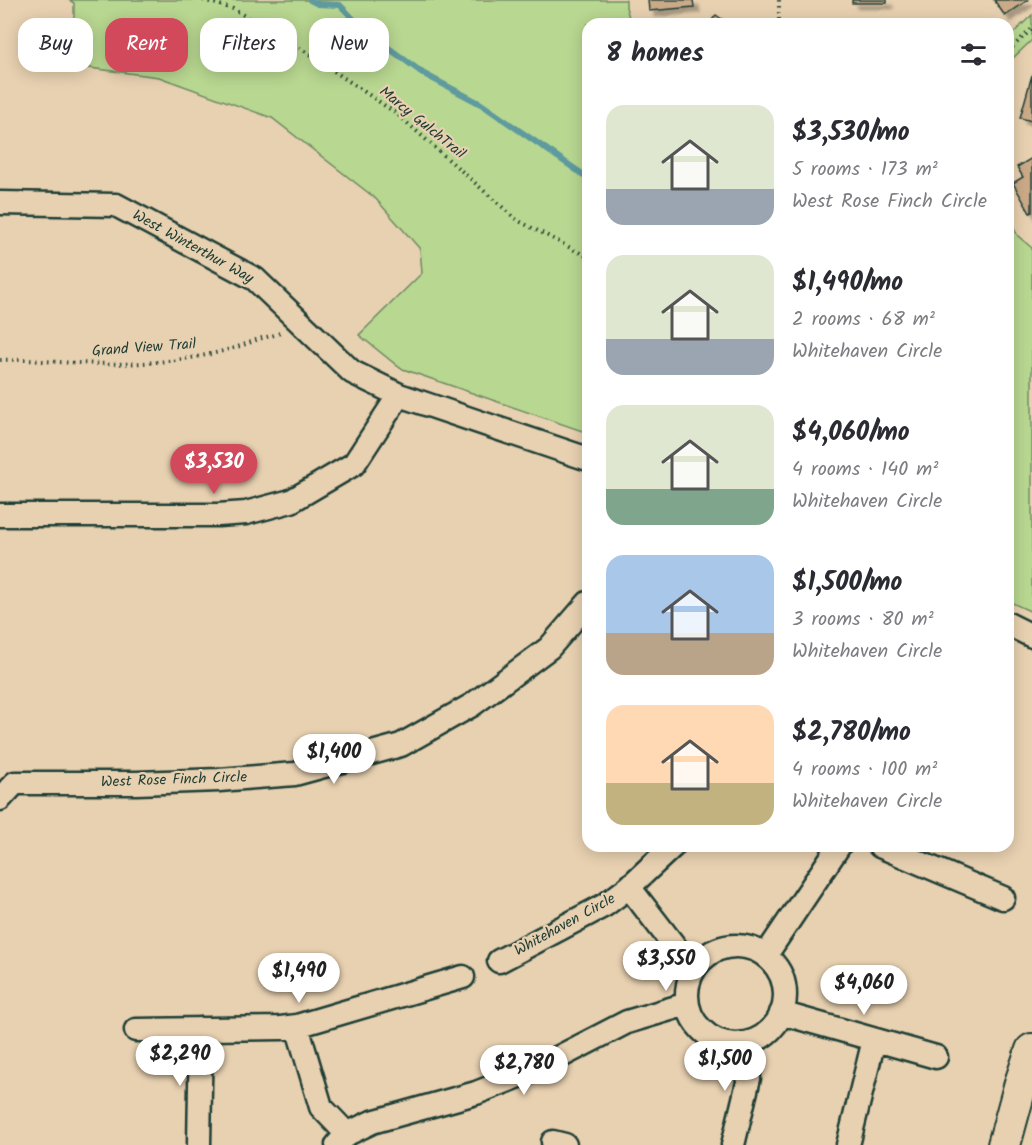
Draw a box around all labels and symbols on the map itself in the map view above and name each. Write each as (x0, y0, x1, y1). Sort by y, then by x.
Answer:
street label: Marcy GulchTrail (373, 80, 471, 166)
street label: West Winterthur Way (128, 204, 259, 291)
street label: Grand View Trail (91, 332, 197, 364)
pin: $3,530 (165, 444, 263, 495)
pin: $1,400 (285, 734, 383, 785)
street label: West Rose Finch Circle (101, 765, 248, 795)
street label: Whitehaven Circle (510, 887, 620, 963)
pin: $3,550 (617, 941, 715, 992)
pin: $1,490 (250, 953, 348, 1004)
pin: $4,060 (815, 965, 913, 1016)
pin: $2,290 (131, 1036, 229, 1087)
pin: $1,500 (676, 1041, 774, 1092)
pin: $2,780 (475, 1045, 573, 1096)

